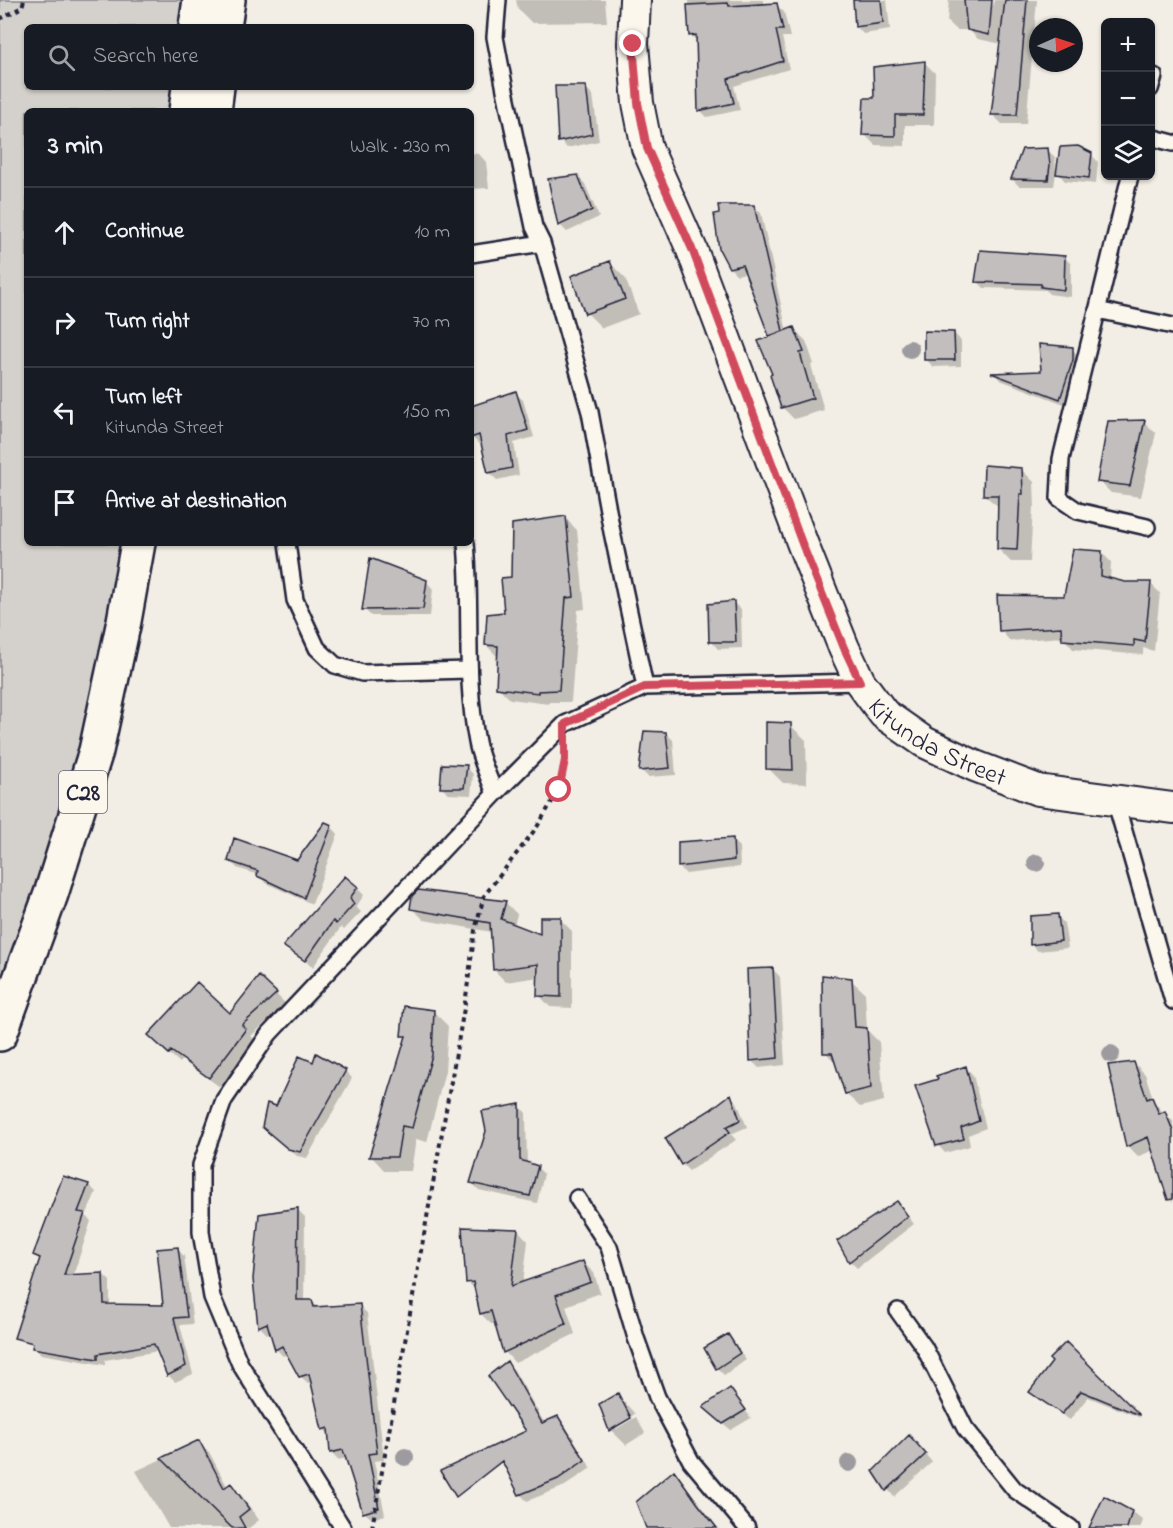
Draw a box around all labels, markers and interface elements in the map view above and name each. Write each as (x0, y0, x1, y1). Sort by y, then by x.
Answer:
north arrow (1029, 18, 1083, 72)
map controls (1101, 18, 1155, 180)
button: + (1101, 18, 1155, 72)
search box (24, 24, 474, 90)
route end (619, 30, 645, 56)
icon: search (45, 41, 78, 74)
text: Search here (93, 41, 198, 73)
button: − (1101, 72, 1155, 126)
button: layers (1101, 126, 1155, 180)
text: 3 min (48, 128, 103, 166)
text: Walk · 230 m (350, 133, 450, 162)
icon: ahead (48, 216, 81, 249)
text: Continue (105, 216, 184, 248)
text: 10 m (414, 218, 450, 247)
icon: right (48, 306, 81, 339)
text: Turn right (105, 306, 190, 338)
text: 70 m (413, 308, 450, 337)
text: Turn left (105, 382, 182, 414)
icon: left (48, 396, 81, 429)
text: 150 m (403, 398, 450, 427)
text: Kitunda Street (105, 414, 224, 443)
icon: arrive (48, 486, 81, 519)
text: Arrive at destination (105, 486, 287, 518)
street label: Kitunda Street (857, 691, 1012, 798)
road number: C28 (59, 771, 107, 813)
route start (545, 776, 571, 802)

